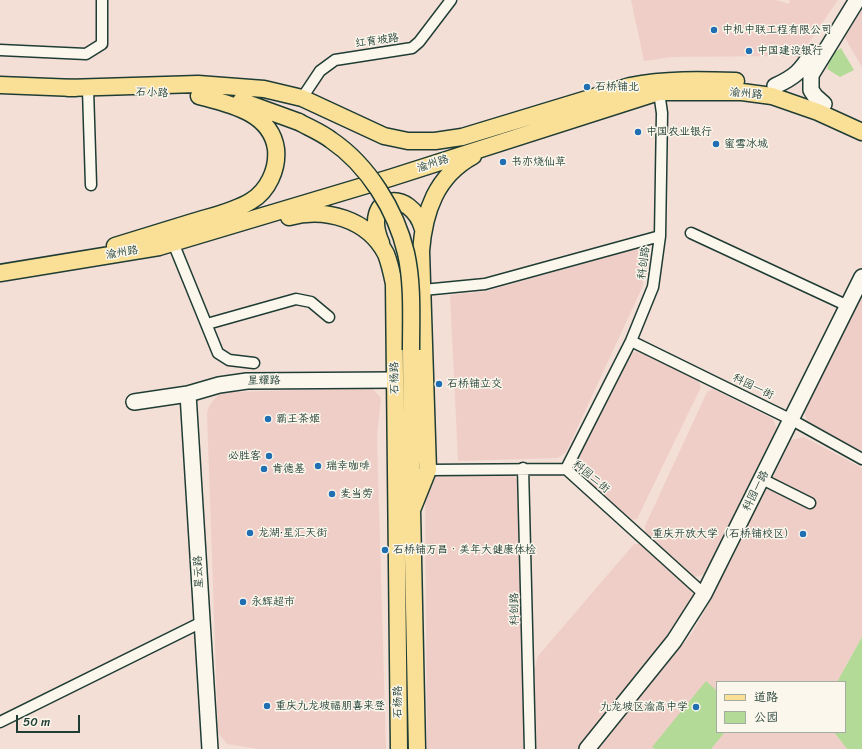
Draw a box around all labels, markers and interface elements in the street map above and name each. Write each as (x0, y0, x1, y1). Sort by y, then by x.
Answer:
place label: 中机中联工程有限公司 (722, 23, 832, 37)
marker: 中机中联工程有限公司 (709, 25, 719, 35)
street label: 红育坡路 (354, 31, 400, 51)
place label: 中国建设银行 (757, 44, 823, 58)
marker: 中国建设银行 (744, 46, 754, 56)
place label: 石桥铺北 (595, 80, 639, 94)
marker: 石桥铺北 (582, 82, 592, 92)
street label: 石小路 (135, 86, 169, 100)
street label: 渝州路 (729, 86, 763, 102)
place label: 中国农业银行 (646, 125, 712, 139)
marker: 中国农业银行 (633, 127, 643, 137)
place label: 蜜雪冰城 (724, 137, 768, 151)
marker: 蜜雪冰城 (711, 139, 721, 149)
street label: 渝州路 (415, 153, 451, 175)
place label: 书亦烧仙草 (511, 155, 566, 169)
marker: 书亦烧仙草 (498, 157, 508, 167)
street label: 渝州路 (105, 244, 139, 262)
street label: 科创路 (635, 246, 653, 280)
street label: 石杨路 (388, 361, 402, 395)
street label: 科园一街 (730, 371, 776, 403)
street label: 星耀路 (247, 374, 281, 388)
place label: 石桥铺立交 (447, 377, 502, 391)
marker: 石桥铺立交 (434, 379, 444, 389)
place label: 霸王茶姬 (276, 412, 320, 426)
marker: 霸王茶姬 (263, 414, 273, 424)
place label: 必胜客 (228, 449, 261, 463)
marker: 必胜客 (264, 451, 274, 461)
street label: 科园二街 (570, 458, 612, 496)
place label: 瑞幸咖啡 (326, 459, 370, 473)
marker: 瑞幸咖啡 (313, 461, 323, 471)
place label: 肯德基 (272, 462, 305, 476)
marker: 肯德基 (259, 464, 269, 474)
street label: 科园一路 (740, 468, 772, 514)
place label: 麦当劳 (340, 487, 373, 501)
marker: 麦当劳 (327, 489, 337, 499)
place label: 龙湖·星汇天街 (258, 526, 327, 540)
place label: 重庆开放大学（石桥铺校区） (652, 527, 795, 541)
marker: 龙湖·星汇天街 (245, 528, 255, 538)
marker: 重庆开放大学（石桥铺校区） (798, 529, 808, 539)
place label: 石桥铺万昌‧美年大健康体检 (393, 543, 536, 557)
marker: 石桥铺万昌‧美年大健康体检 (380, 545, 390, 555)
street label: 星云路 (192, 555, 206, 589)
street label: 科创路 (508, 592, 522, 626)
place label: 永辉超市 (251, 595, 295, 609)
marker: 永辉超市 (238, 597, 248, 607)
legend (716, 681, 846, 733)
street label: 石杨路 (391, 686, 405, 718)
text: 道路 (754, 686, 778, 708)
place label: 重庆九龙坡福朋喜来登 (275, 699, 385, 713)
place label: 九龙坡区渝高中学 (600, 700, 688, 714)
marker: 重庆九龙坡福朋喜来登 (262, 701, 272, 711)
marker: 九龙坡区渝高中学 (691, 702, 701, 712)
text: 公园 (754, 706, 778, 728)
scale bar (18, 707, 82, 733)
text: 50 m (23, 711, 50, 733)

